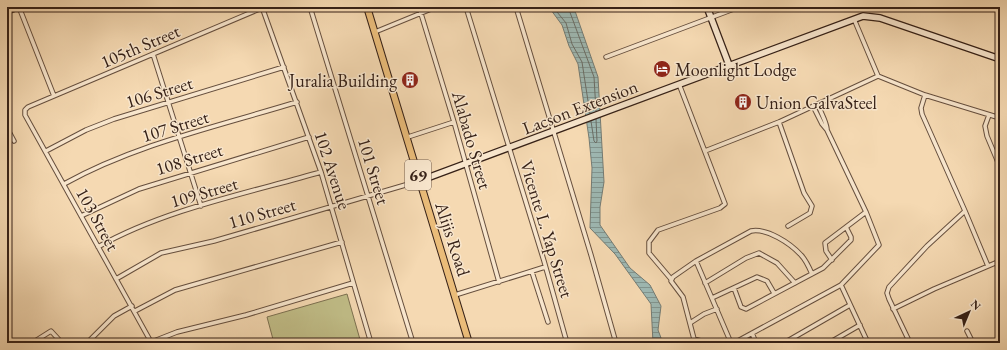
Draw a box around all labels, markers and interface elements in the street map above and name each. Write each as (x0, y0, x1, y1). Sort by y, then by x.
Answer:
street label: 105th Street (97, 19, 183, 73)
place label: Moonlight Lodge (675, 58, 797, 81)
hotel icon: Moonlight Lodge (652, 59, 672, 79)
place label: Juralia Building (287, 69, 397, 92)
building icon: Juralia Building (400, 70, 420, 90)
street label: 106 Street (123, 71, 196, 113)
street label: Lacson Extension (519, 74, 641, 140)
street label: Alabado Street (447, 87, 497, 192)
place label: Union GalvaSteel (756, 91, 877, 114)
building icon: Union GalvaSteel (733, 92, 753, 112)
street label: 107 Street (139, 105, 212, 147)
street label: 102 Avenue (310, 128, 356, 212)
street label: 101 Street (353, 135, 395, 208)
street label: 108 Street (153, 138, 226, 180)
street label: Vicente L. Yap Street (515, 158, 579, 301)
road number: 69 (405, 160, 431, 190)
street label: 109 Street (168, 171, 241, 213)
street label: 103 Street (71, 183, 125, 255)
street label: 110 Street (226, 192, 299, 234)
street label: Alijis Road (430, 198, 476, 280)
north arrow (949, 292, 989, 332)
text: N (968, 297, 984, 313)

